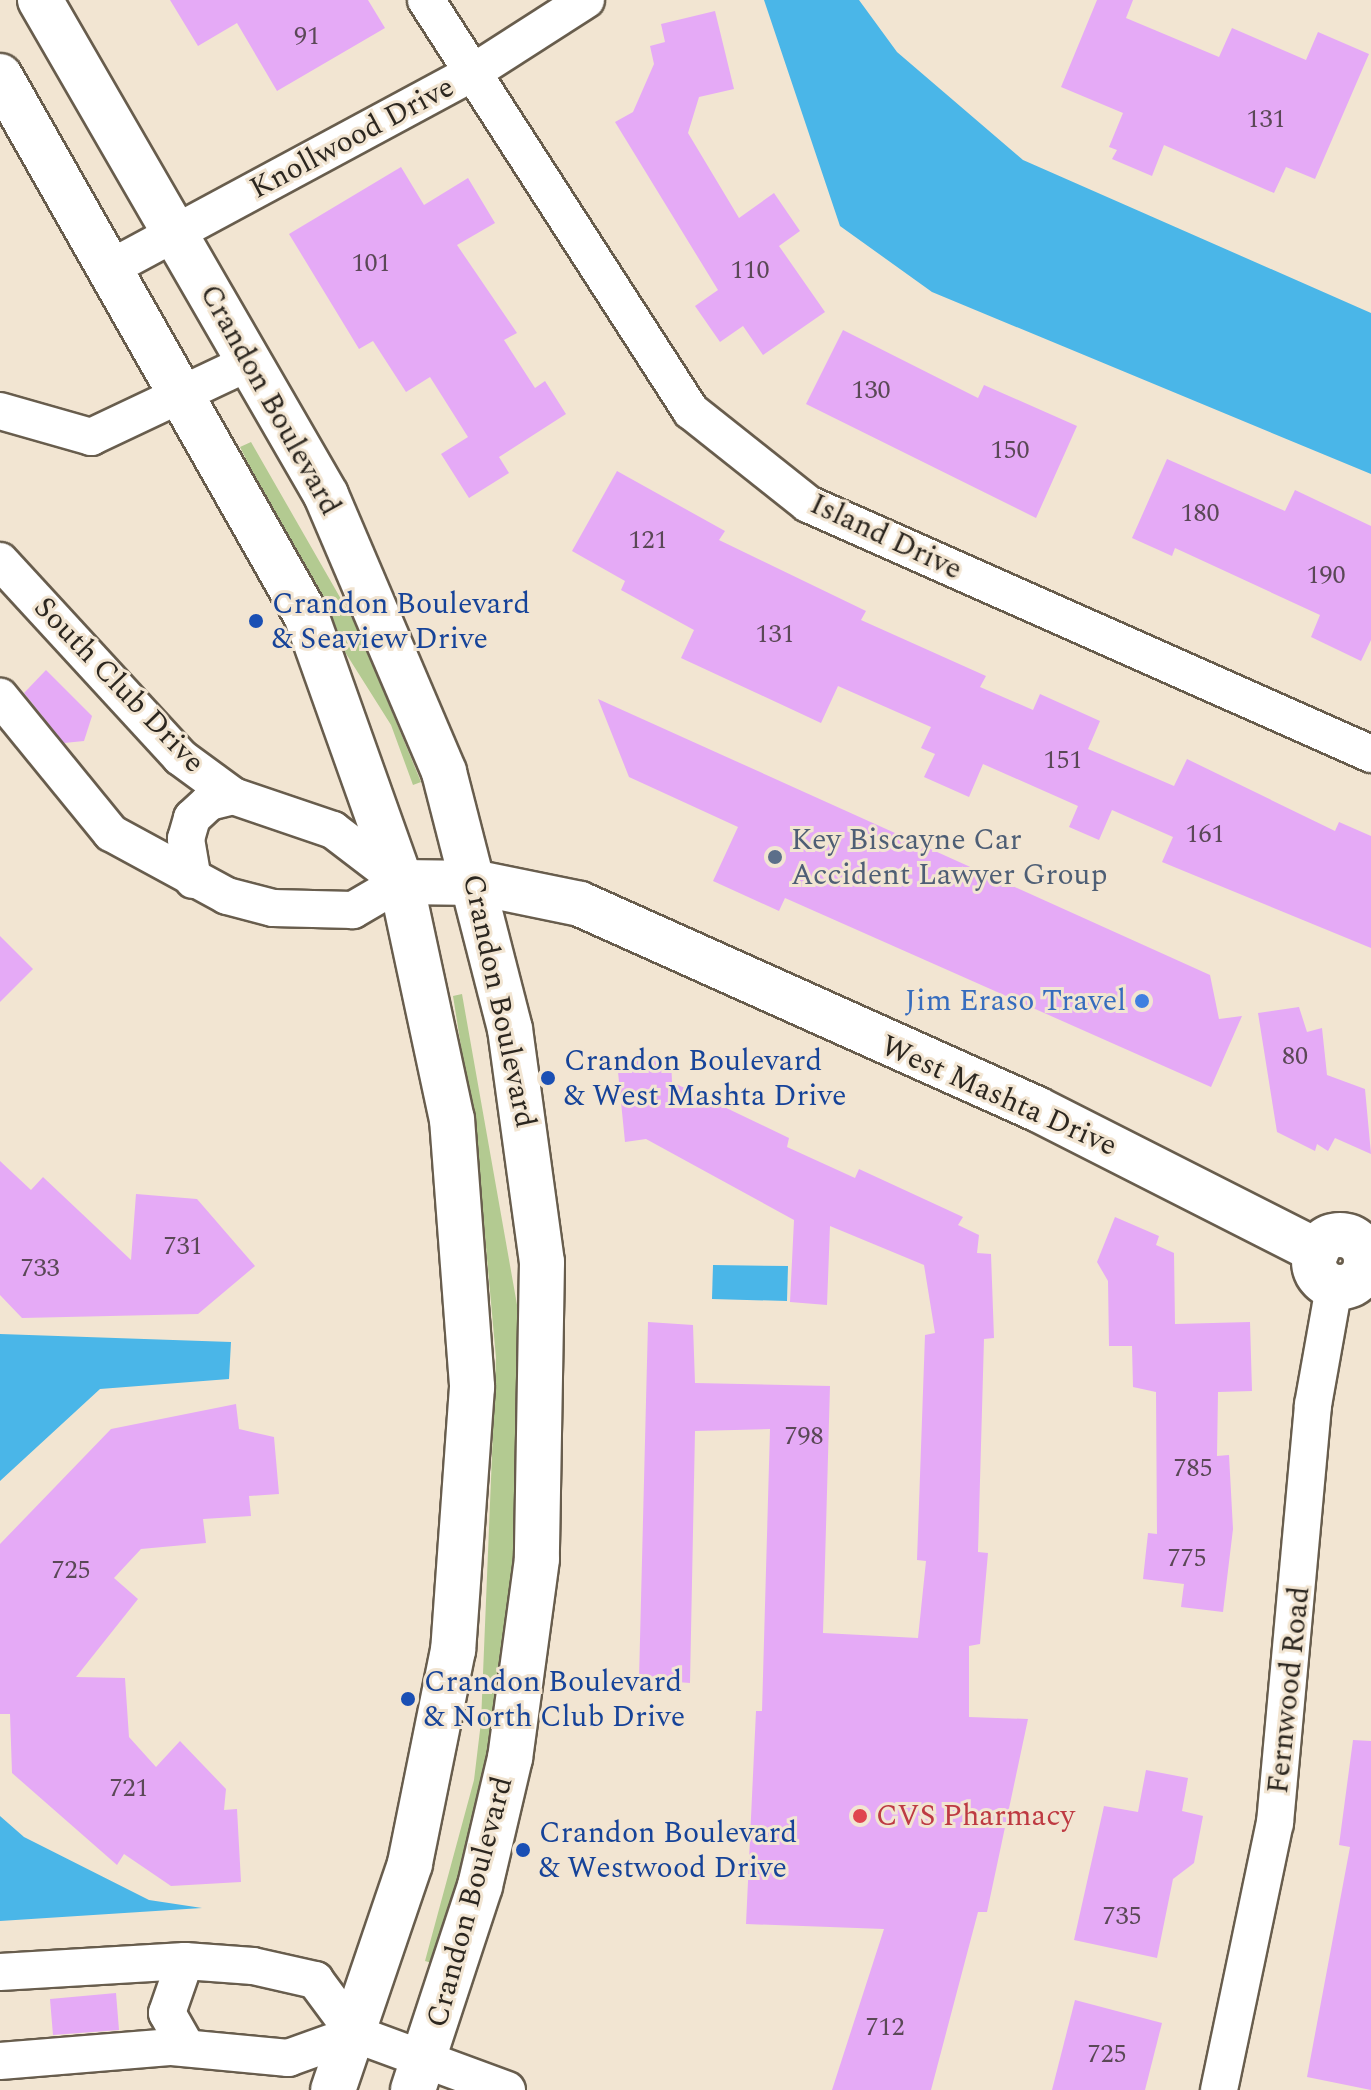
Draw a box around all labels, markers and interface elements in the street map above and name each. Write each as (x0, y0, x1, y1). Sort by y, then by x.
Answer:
house number: 91 (294, 21, 320, 53)
street label: Knollwood Drive (244, 69, 460, 207)
house number: 131 (1247, 104, 1285, 136)
house number: 101 (352, 248, 390, 280)
house number: 110 (731, 255, 769, 287)
street label: Crandon Boulevard (192, 278, 348, 522)
house number: 130 (852, 375, 890, 407)
house number: 150 (991, 435, 1029, 467)
street label: Island Drive (804, 486, 968, 588)
house number: 180 (1181, 498, 1219, 530)
house number: 121 (629, 525, 667, 557)
house number: 190 (1307, 560, 1345, 592)
place label: Crandon Boulevard & Seaview Drive (272, 586, 530, 656)
street label: South Club Drive (26, 590, 212, 780)
marker: Crandon Boulevard & Seaview Drive (247, 612, 265, 630)
house number: 131 (756, 619, 794, 651)
house number: 151 (1044, 745, 1082, 777)
house number: 161 (1186, 819, 1224, 851)
place label: Key Biscayne Car Accident Lawyer Group (791, 822, 1107, 892)
marker: Key Biscayne Car Accident Lawyer Group (766, 848, 784, 866)
street label: Crandon Boulevard (455, 871, 543, 1131)
place label: Jim Eraso Travel (905, 983, 1126, 1019)
marker: Jim Eraso Travel (1133, 992, 1151, 1010)
street label: West Mashta Drive (876, 1028, 1122, 1164)
house number: 80 (1282, 1041, 1308, 1073)
place label: Crandon Boulevard & West Mashta Drive (564, 1043, 847, 1114)
marker: Crandon Boulevard & West Mashta Drive (539, 1069, 557, 1087)
house number: 731 (164, 1231, 202, 1263)
house number: 733 (21, 1253, 59, 1285)
house number: 798 (785, 1421, 823, 1453)
house number: 785 (1174, 1453, 1212, 1485)
house number: 775 (1168, 1543, 1206, 1575)
house number: 725 (52, 1555, 90, 1587)
street label: Fernwood Road (1260, 1585, 1318, 1795)
place label: Crandon Boulevard & North Club Drive (424, 1664, 685, 1734)
marker: Crandon Boulevard & North Club Drive (399, 1690, 417, 1708)
house number: 721 (110, 1773, 148, 1805)
street label: Crandon Boulevard (419, 1773, 521, 2031)
place label: CVS Pharmacy (876, 1798, 1075, 1834)
marker: CVS Pharmacy (851, 1807, 869, 1825)
place label: Crandon Boulevard & Westwood Drive (539, 1815, 797, 1886)
marker: Crandon Boulevard & Westwood Drive (514, 1841, 532, 1859)
house number: 735 (1103, 1901, 1141, 1933)
house number: 712 (866, 2012, 904, 2044)
house number: 725 (1088, 2039, 1126, 2071)

